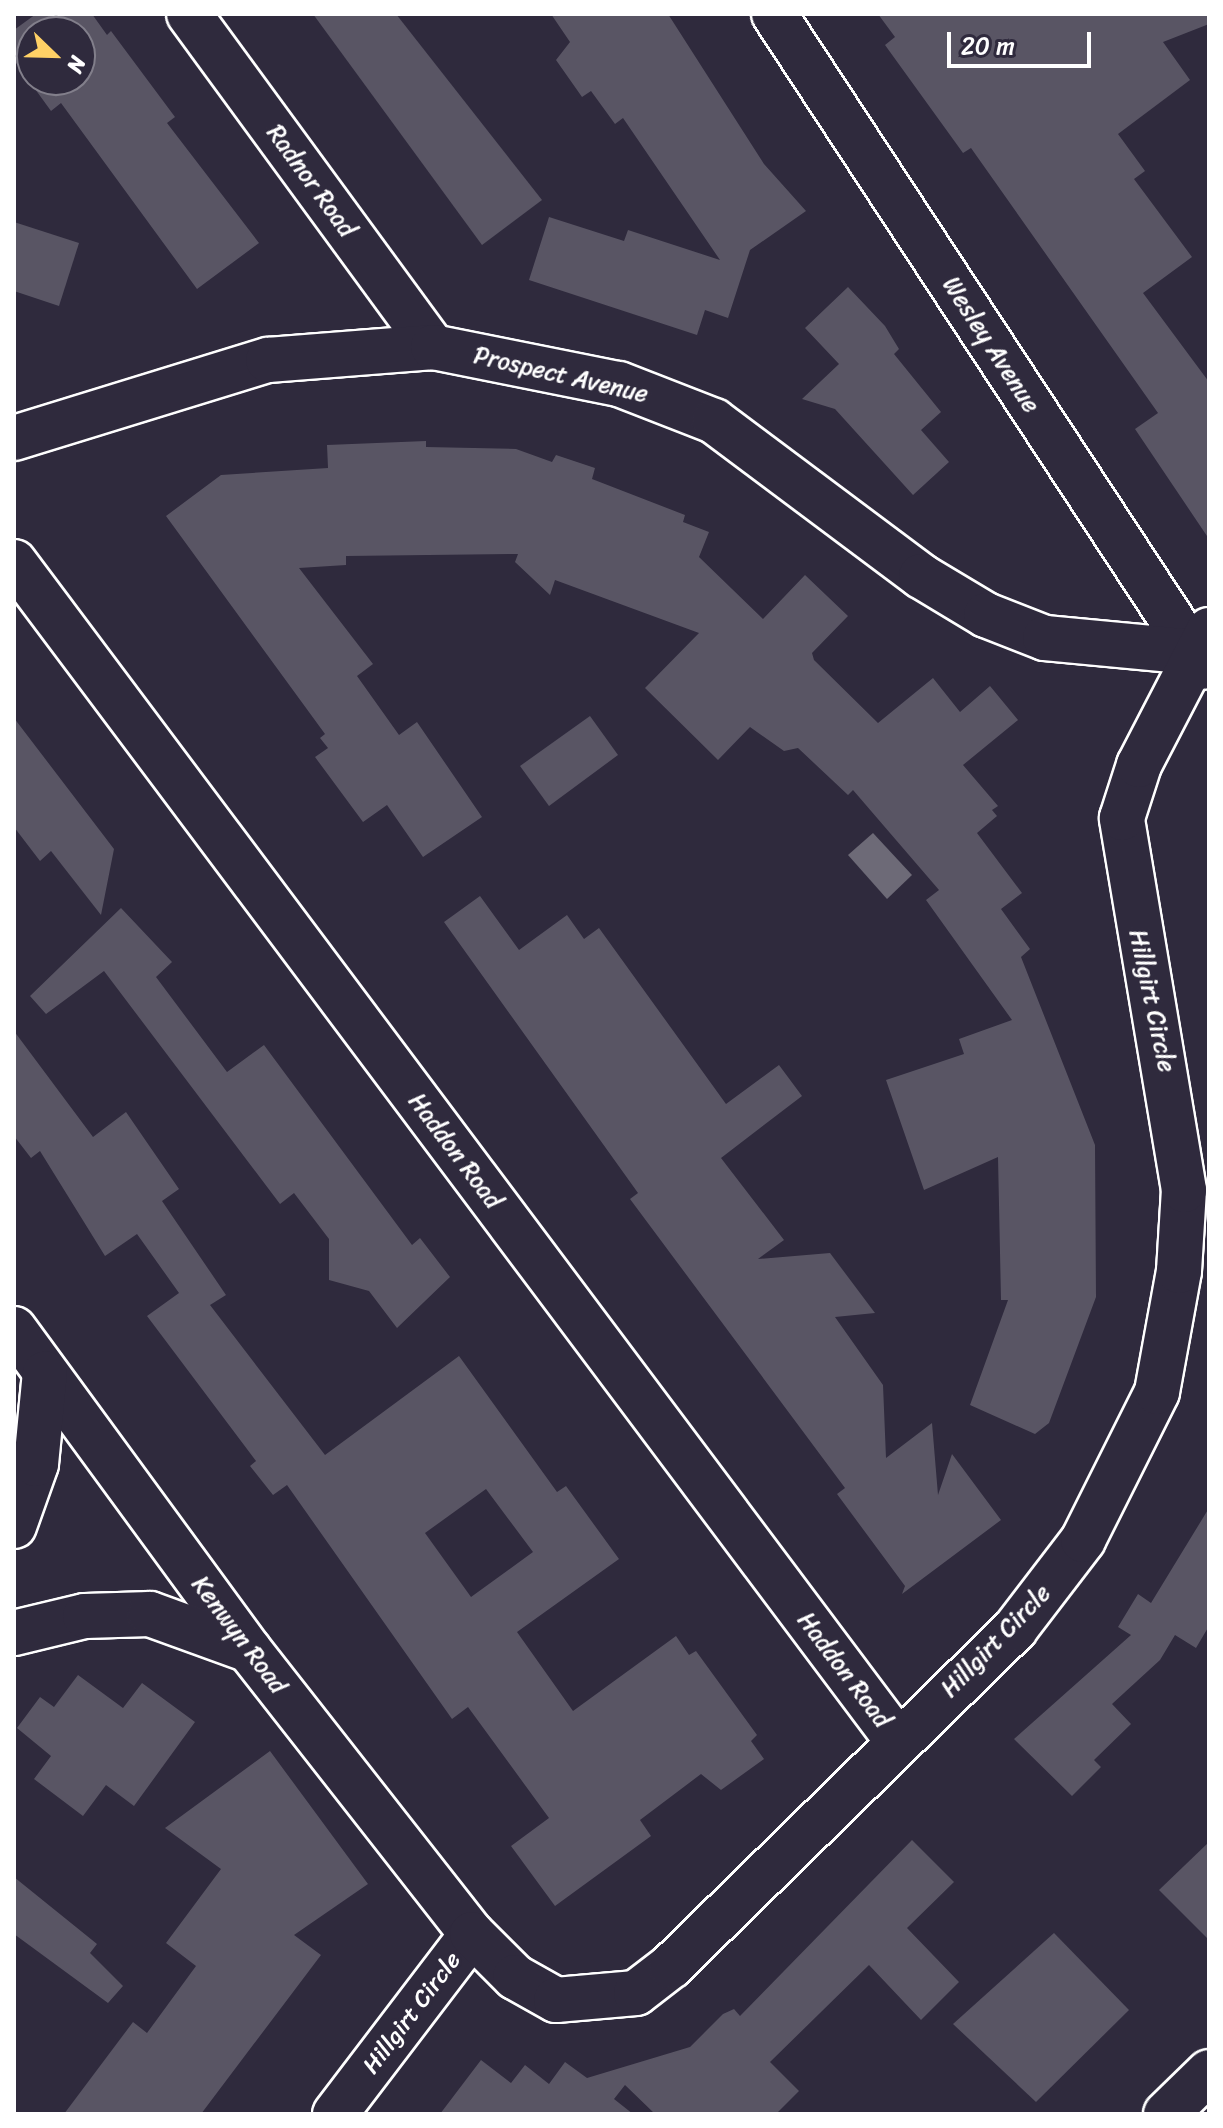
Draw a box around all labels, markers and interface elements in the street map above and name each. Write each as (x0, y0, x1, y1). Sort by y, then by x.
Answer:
north arrow (16, 16, 96, 96)
scale bar (951, 16, 1095, 66)
text: 20 m (961, 25, 1015, 67)
text: N (56, 50, 98, 79)
street label: Radnor Road (261, 119, 361, 243)
street label: Wesley Avenue (936, 272, 1046, 418)
street label: Prospect Avenue (471, 341, 651, 409)
street label: Hillgirt Circle (1123, 927, 1181, 1075)
street label: Haddon Road (402, 1088, 508, 1214)
street label: Kenwyn Road (186, 1571, 292, 1699)
street label: Hillgirt Circle (935, 1579, 1057, 1703)
street label: Haddon Road (791, 1607, 897, 1733)
street label: Hillgirt Circle (357, 1946, 467, 2080)

